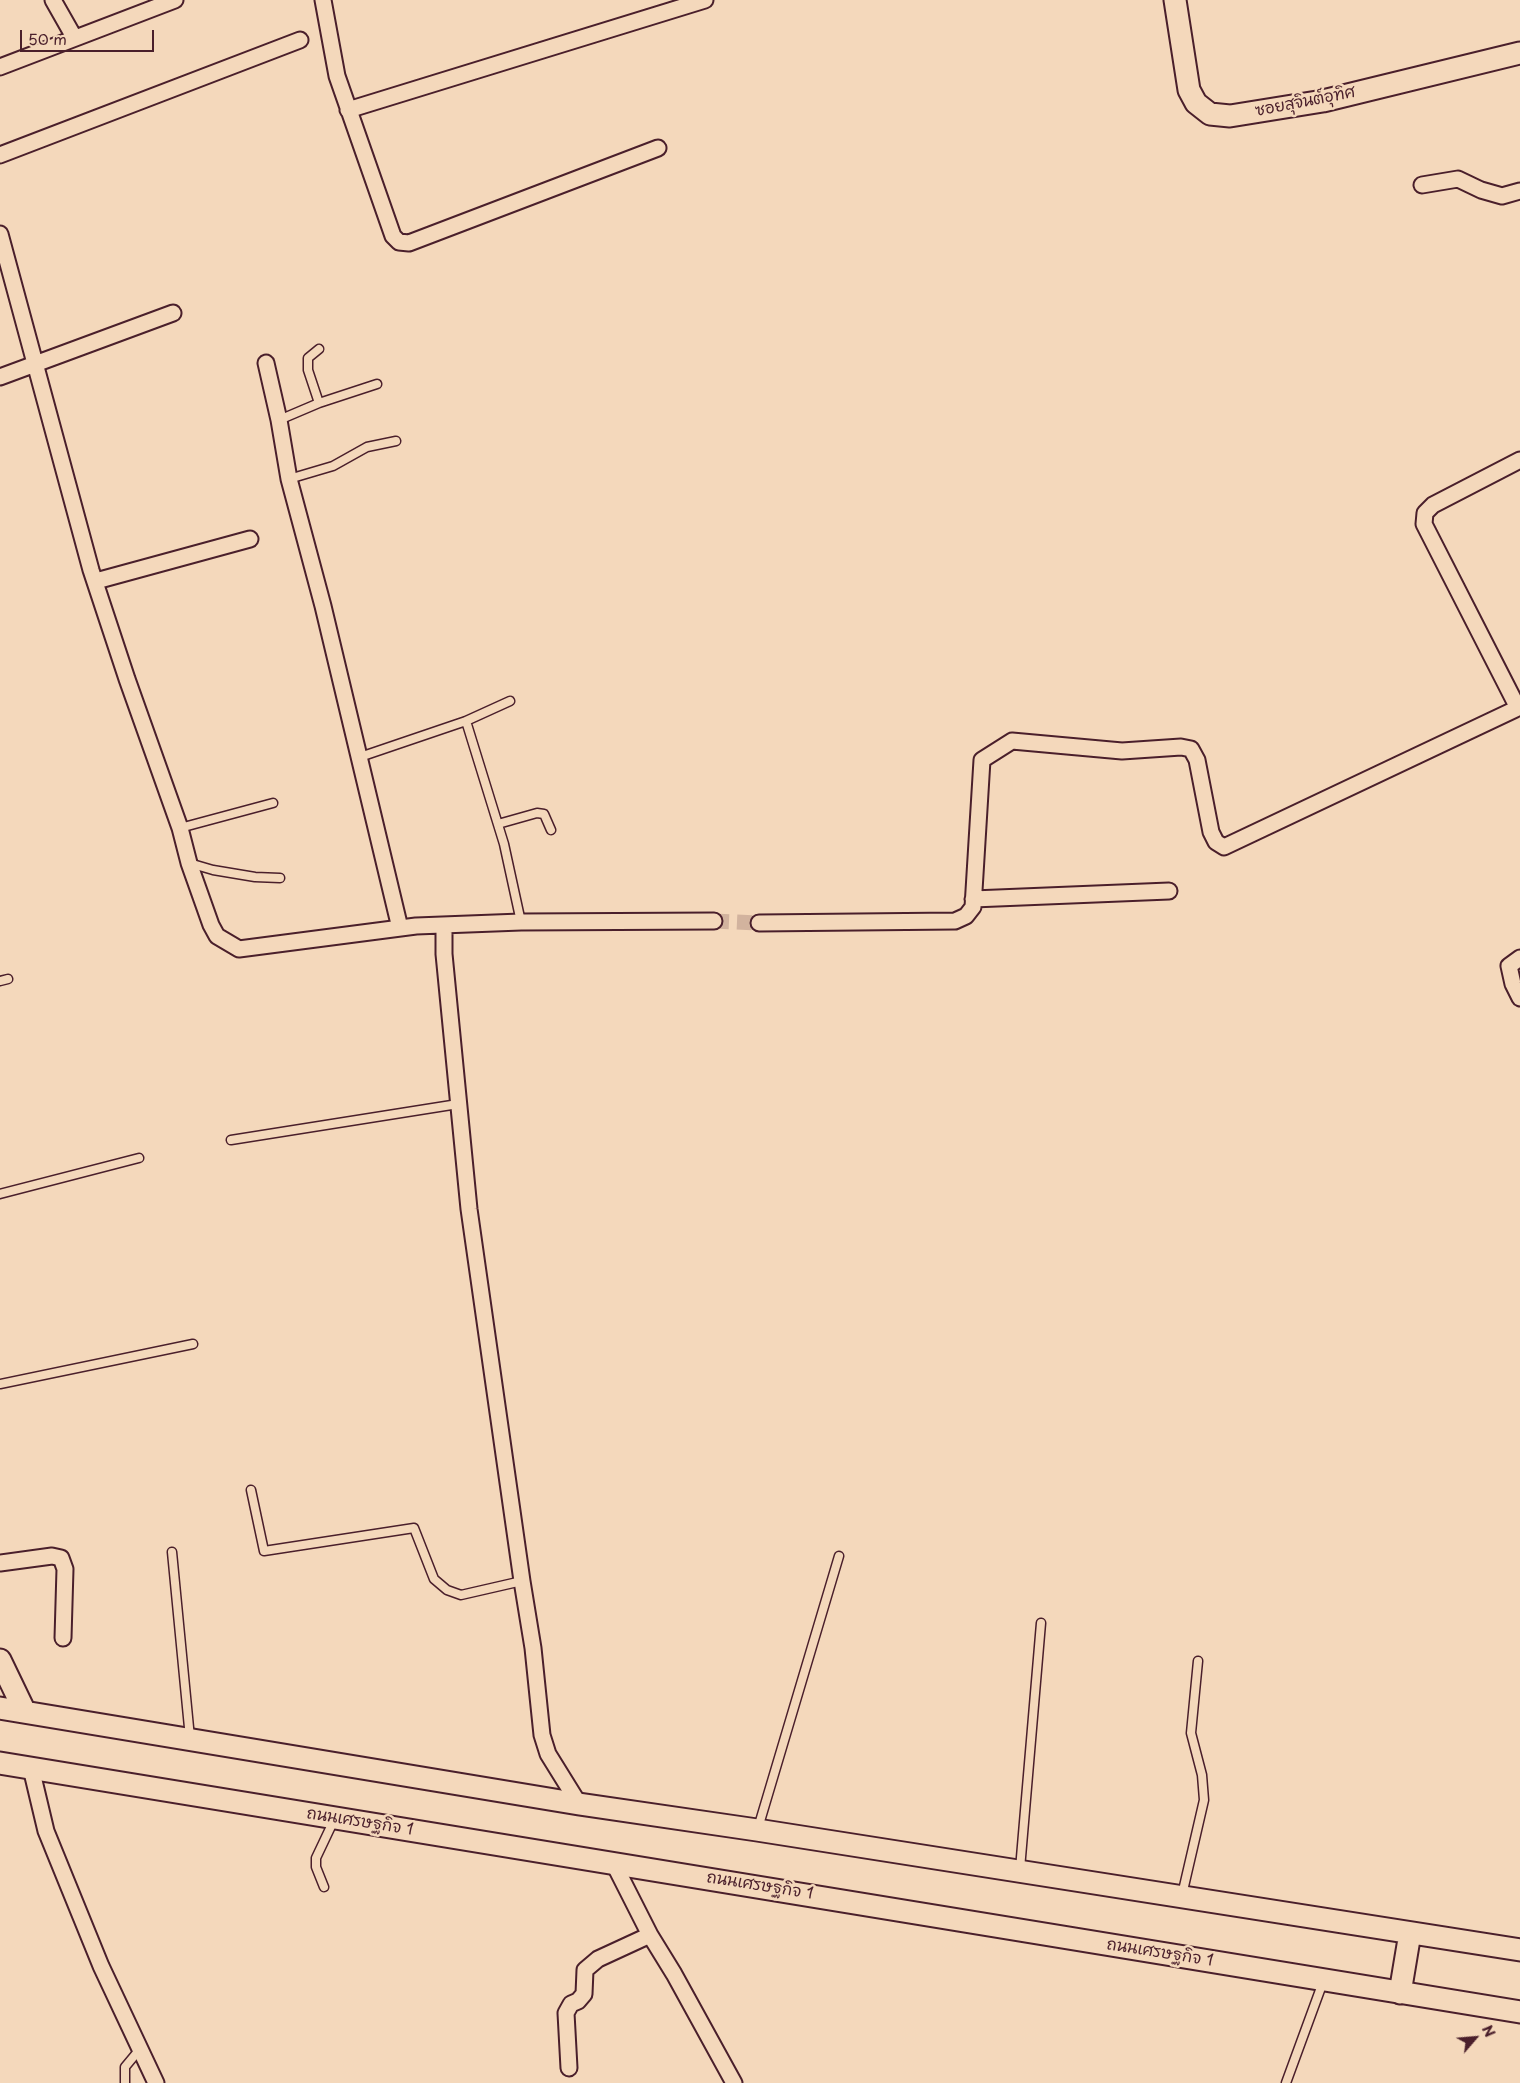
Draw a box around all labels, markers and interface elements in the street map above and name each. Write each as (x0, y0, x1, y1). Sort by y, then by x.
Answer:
scale bar (22, 20, 156, 52)
text: 50 m (28, 27, 67, 50)
street label: ซอยสุจินต์อุทิศ (1254, 83, 1356, 121)
street label: ถนนเศรษฐกิจ 1 (305, 1804, 415, 1840)
street label: ถนนเศรษฐกิจ 1 (705, 1868, 815, 1904)
street label: ถนนเศรษฐกิจ 1 (1105, 1935, 1215, 1971)
north arrow (1450, 2013, 1500, 2063)
text: N (1477, 2021, 1501, 2041)

